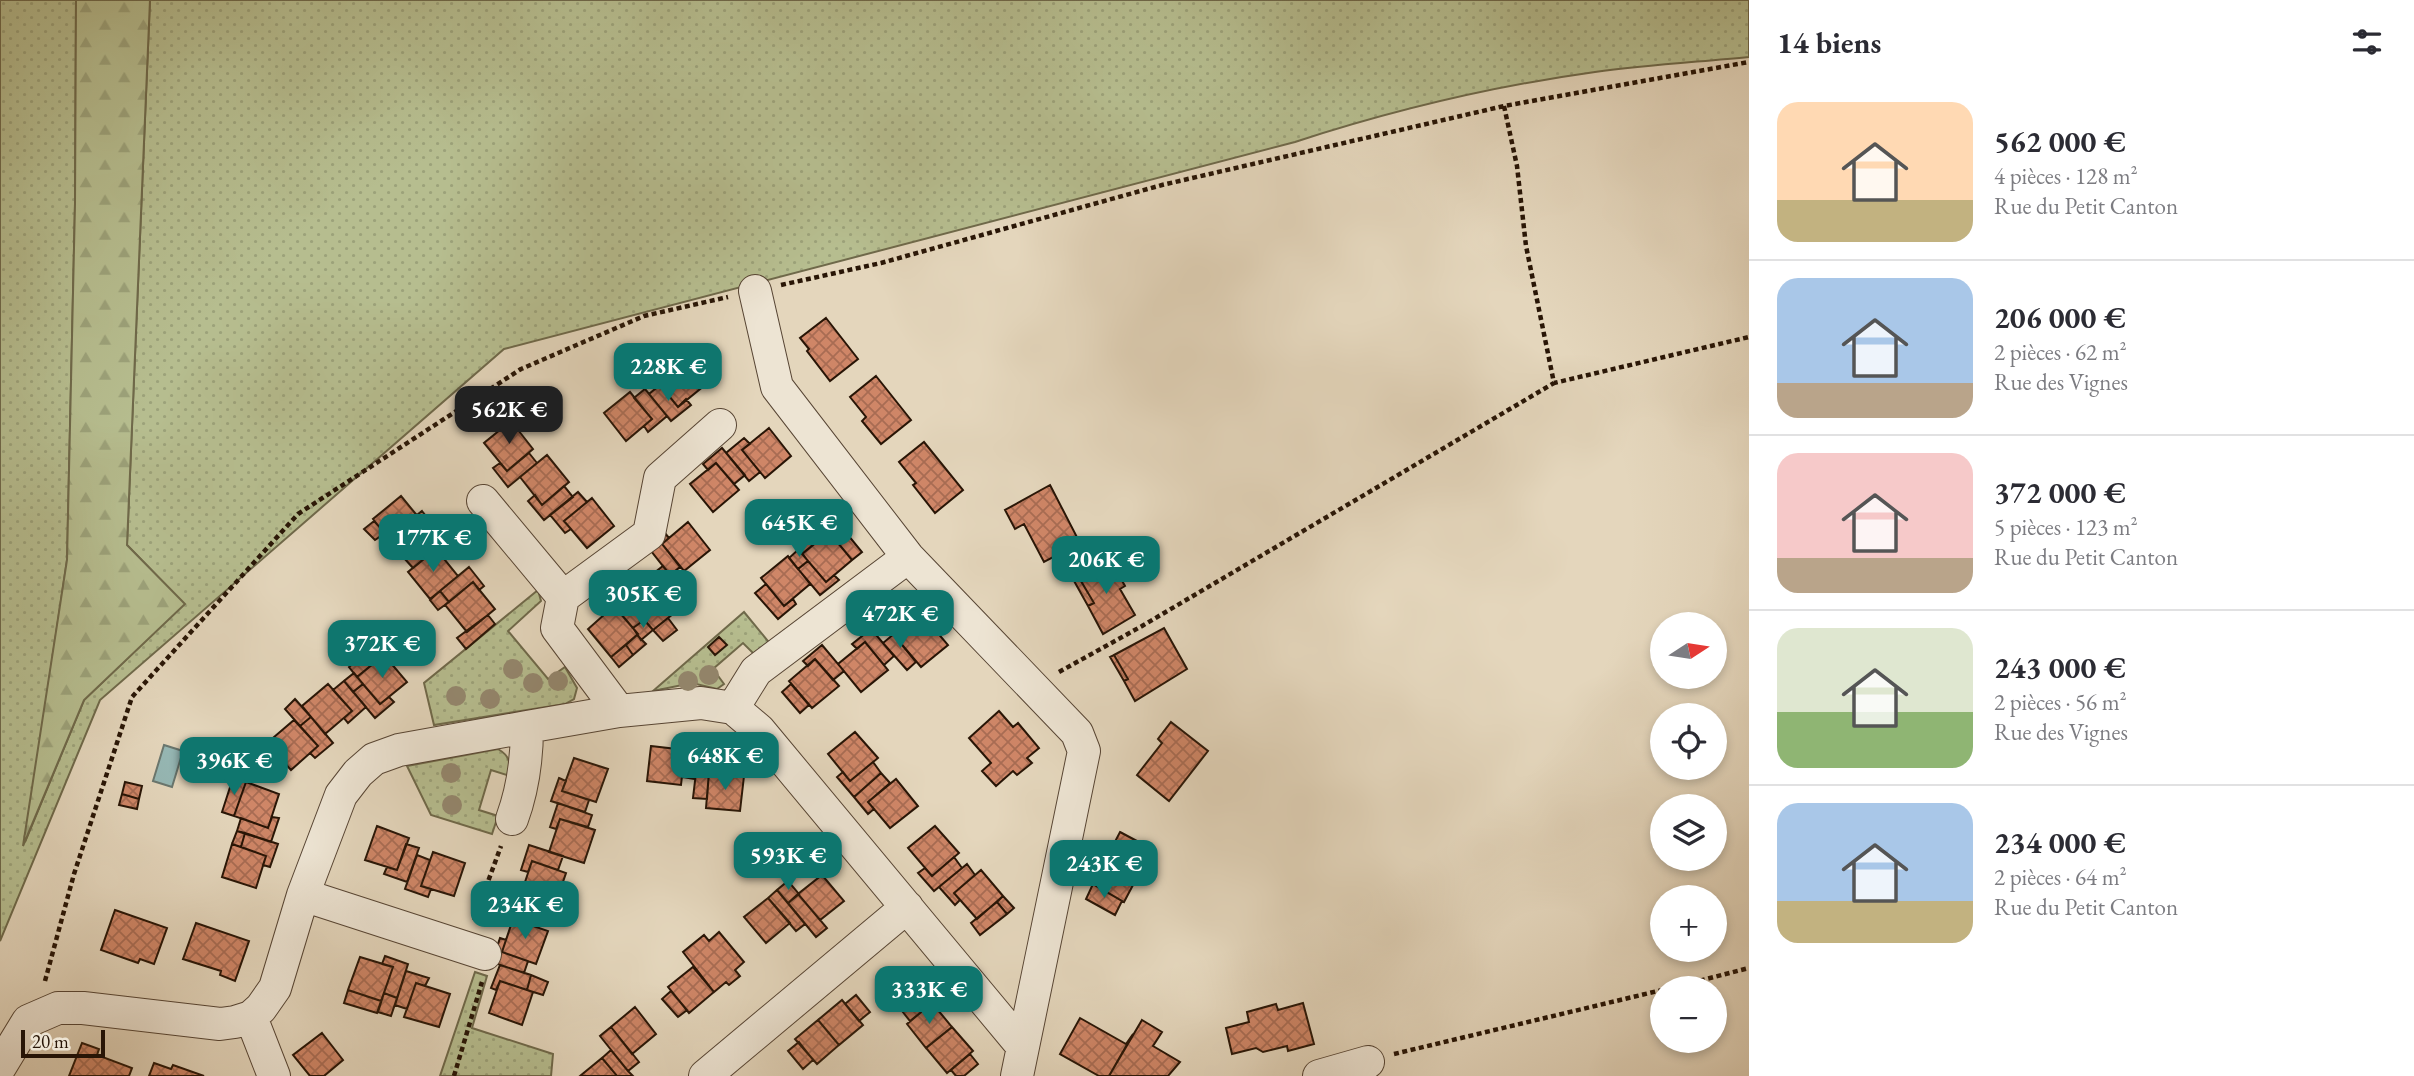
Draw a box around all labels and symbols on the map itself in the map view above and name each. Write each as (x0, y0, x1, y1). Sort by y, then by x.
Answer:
pin: 228K € (611, 344, 725, 403)
pin: 562K € (452, 386, 566, 446)
pin: 645K € (742, 500, 856, 559)
pin: 177K € (376, 514, 490, 574)
pin: 206K € (1049, 536, 1163, 596)
pin: 305K € (586, 570, 700, 630)
pin: 472K € (843, 590, 957, 650)
north arrow (1650, 612, 1727, 690)
pin: 372K € (325, 620, 439, 680)
pin: 648K € (668, 732, 782, 792)
pin: 396K € (177, 738, 291, 797)
pin: 593K € (731, 832, 845, 892)
pin: 243K € (1047, 841, 1161, 900)
pin: 234K € (468, 881, 582, 941)
pin: 333K € (872, 967, 986, 1026)
scale bar (21, 1027, 105, 1059)

